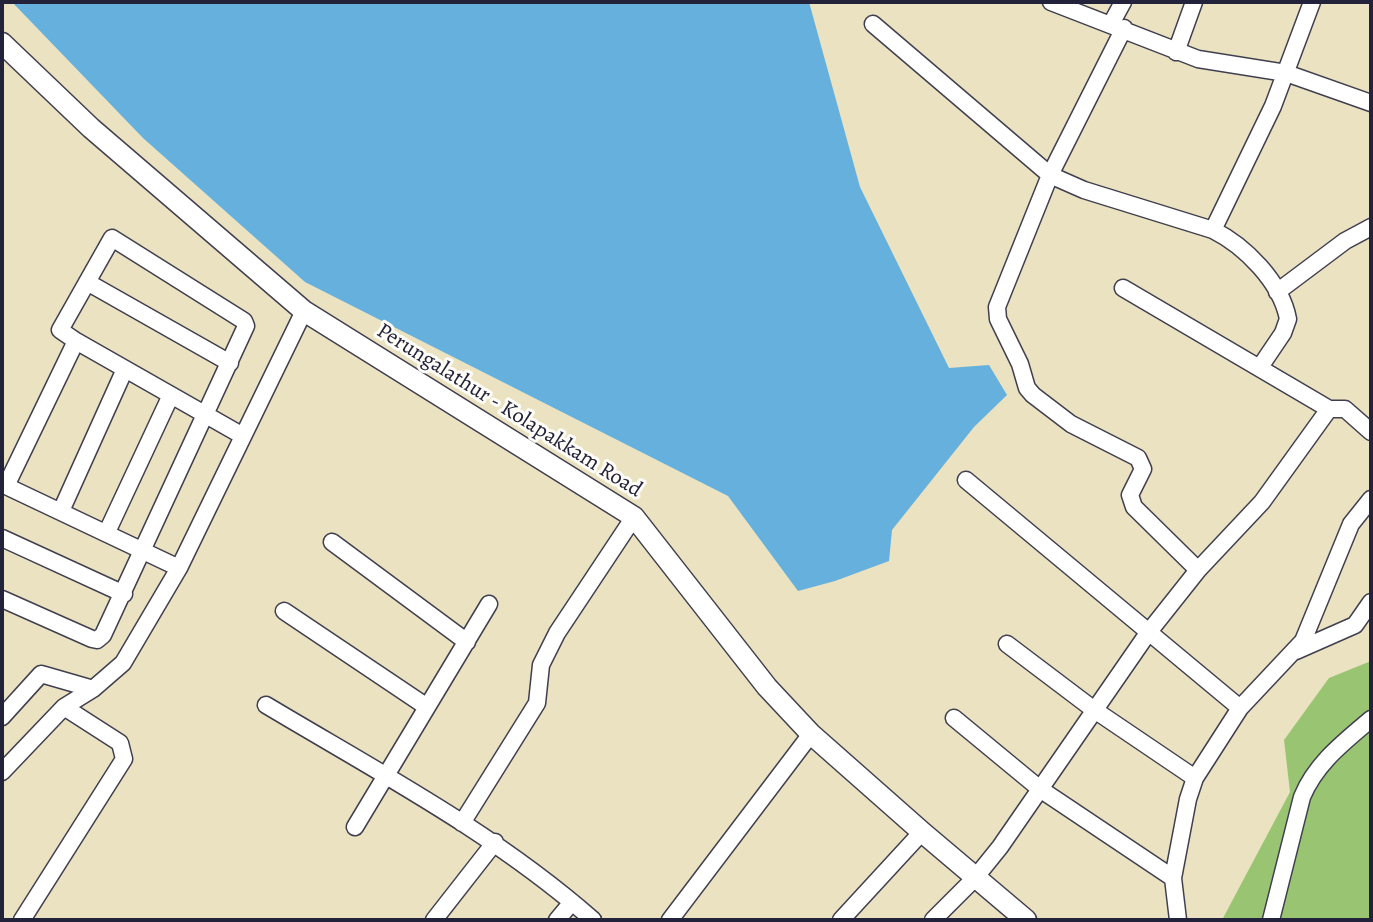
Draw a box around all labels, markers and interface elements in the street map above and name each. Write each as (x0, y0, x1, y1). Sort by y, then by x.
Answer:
street label: Perungalathur - Kolapakkam Road (371, 318, 647, 504)

